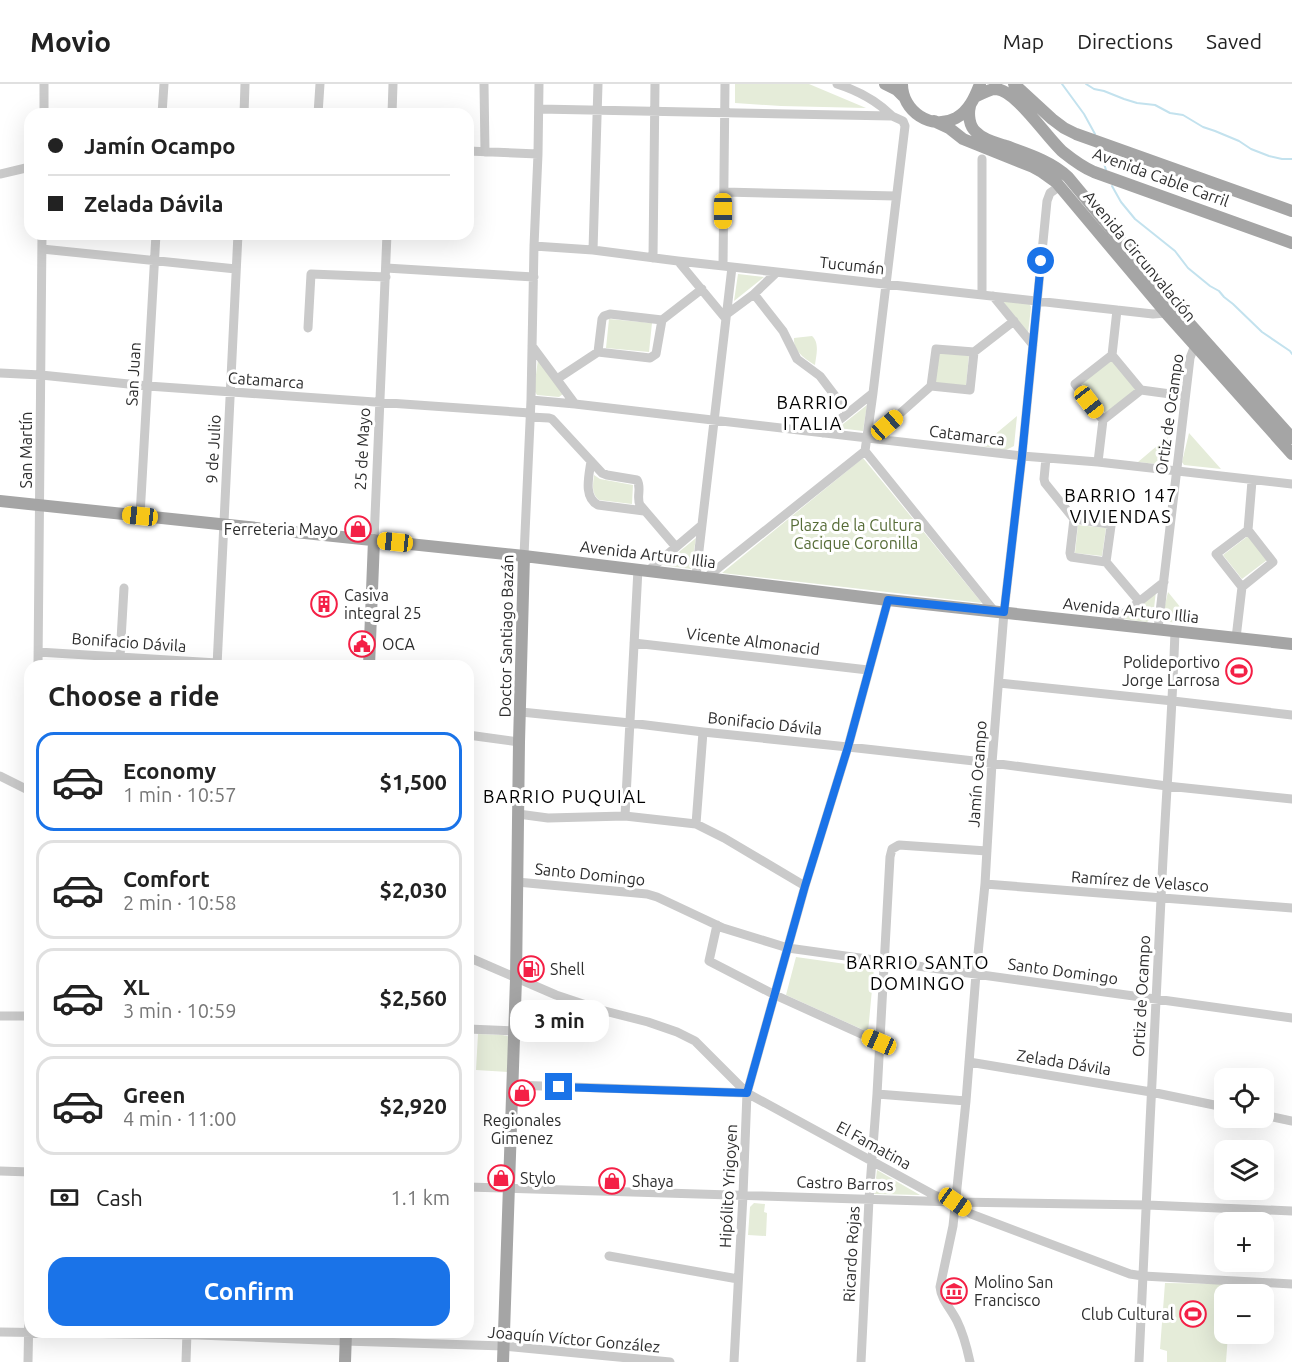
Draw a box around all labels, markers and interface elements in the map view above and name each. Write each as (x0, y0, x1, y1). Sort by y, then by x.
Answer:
text: Movio (30, 26, 111, 57)
text: Map (1003, 29, 1044, 53)
text: Directions (1077, 29, 1173, 53)
text: Saved (1206, 29, 1262, 53)
text: Jamín Ocampo (84, 133, 236, 158)
street label: Avenida Cable Carril (1091, 144, 1231, 210)
street label: Avenida Circunvalación (1080, 187, 1200, 325)
text: Zelada Dávila (84, 191, 223, 216)
car (714, 193, 732, 229)
route start (1027, 247, 1054, 274)
street label: Tucumán (819, 253, 885, 277)
street label: San Juan (122, 342, 144, 406)
street label: Ortiz de Ocampo (1152, 352, 1186, 476)
street label: Catamarca (227, 368, 305, 392)
car (1071, 382, 1107, 422)
district label: BARRIO ITALIA (776, 392, 850, 433)
car (868, 406, 906, 444)
street label: 25 de Mayo (351, 407, 373, 491)
street label: San Martín (17, 412, 35, 488)
street label: 9 de Julio (202, 414, 224, 484)
street label: Catamarca (928, 421, 1006, 449)
district label: BARRIO 147 VIVIENDAS (1064, 485, 1178, 526)
car (121, 505, 159, 527)
shop icon: Ferreteria Mayo (343, 514, 373, 544)
park label: Plaza de la Cultura Cacique Coronilla (790, 516, 922, 552)
place label: Ferreteria Mayo (224, 520, 338, 538)
car (376, 531, 414, 553)
street label: Avenida Arturo Illia (579, 537, 717, 571)
street label: Doctor Santiago Bazán (496, 554, 516, 718)
place label: Casiva integral 25 (344, 586, 422, 622)
building icon: Casiva integral 25 (309, 589, 339, 619)
street label: Avenida Arturo Illia (1062, 594, 1200, 626)
street label: Vicente Almonacid (685, 624, 821, 658)
street label: Bonifacio Dávila (71, 629, 187, 655)
public building icon: OCA (347, 629, 377, 659)
place label: OCA (382, 635, 416, 653)
place label: Polideportivo Jorge Larrosa (1122, 653, 1220, 689)
sports icon: Polideportivo Jorge Larrosa (1224, 656, 1254, 686)
text: Choose a ride (48, 681, 220, 711)
street label: Bonifacio Dávila (707, 708, 823, 738)
street label: Jamín Ocampo (964, 720, 990, 828)
icon: car (51, 755, 105, 809)
text: Economy (123, 758, 216, 783)
text: $1,500 (380, 769, 447, 794)
text: 1 min · 10:57 (123, 783, 237, 806)
district label: BARRIO PUQUIAL (483, 786, 647, 807)
street label: Santo Domingo (534, 859, 646, 889)
icon: car (51, 863, 105, 917)
text: Comfort (123, 866, 210, 891)
street label: Ramírez de Velasco (1070, 867, 1210, 895)
text: $2,030 (380, 877, 447, 902)
text: 2 min · 10:58 (123, 891, 237, 914)
street label: Ortiz de Ocampo (1129, 935, 1153, 1057)
district label: BARRIO SANTO DOMINGO (846, 952, 990, 993)
fuel station icon: Shell (516, 954, 546, 984)
street label: Santo Domingo (1007, 954, 1119, 988)
place label: Shell (550, 960, 585, 978)
icon: car (51, 971, 105, 1025)
text: XL (123, 974, 150, 999)
text: $2,560 (380, 985, 447, 1010)
text: 3 min · 10:59 (123, 999, 237, 1022)
callout: 3 min (510, 1000, 608, 1042)
text: 3 min (534, 1009, 585, 1032)
car (859, 1026, 899, 1058)
street label: Zelada Dávila (1016, 1046, 1112, 1078)
map controls (1214, 1068, 1274, 1344)
button: locate (1214, 1068, 1274, 1128)
route end (545, 1073, 572, 1100)
shop icon: Regionales Gimenez (507, 1078, 537, 1108)
icon: car (51, 1079, 105, 1133)
text: Green (123, 1082, 185, 1107)
text: $2,920 (380, 1093, 447, 1118)
text: 4 min · 11:00 (123, 1107, 237, 1130)
place label: Regionales Gimenez (483, 1111, 561, 1147)
street label: El Famatina (834, 1117, 914, 1173)
street label: Hipólito Yrigoyen (716, 1124, 740, 1248)
button: layers (1214, 1140, 1274, 1200)
shop icon: Stylo (486, 1163, 516, 1193)
shop icon: Shaya (597, 1166, 627, 1196)
place label: Stylo (520, 1169, 556, 1187)
place label: Shaya (632, 1172, 674, 1190)
street label: Castro Barros (796, 1172, 894, 1194)
icon: cash (48, 1181, 81, 1214)
car (935, 1184, 975, 1220)
text: Cash (96, 1185, 143, 1210)
text: 1.1 km (391, 1186, 450, 1209)
street label: Ricardo Rojas (839, 1205, 863, 1303)
button: + (1214, 1212, 1274, 1272)
button: Confirm (48, 1257, 450, 1326)
place label: Molino San Francisco (974, 1273, 1053, 1309)
museum icon: Molino San Francisco (939, 1276, 969, 1306)
button: − (1214, 1284, 1274, 1344)
sports icon: Club Cultural (1178, 1299, 1208, 1329)
place label: Club Cultural (1081, 1305, 1174, 1323)
street label: Joaquín Víctor González (487, 1322, 661, 1356)

